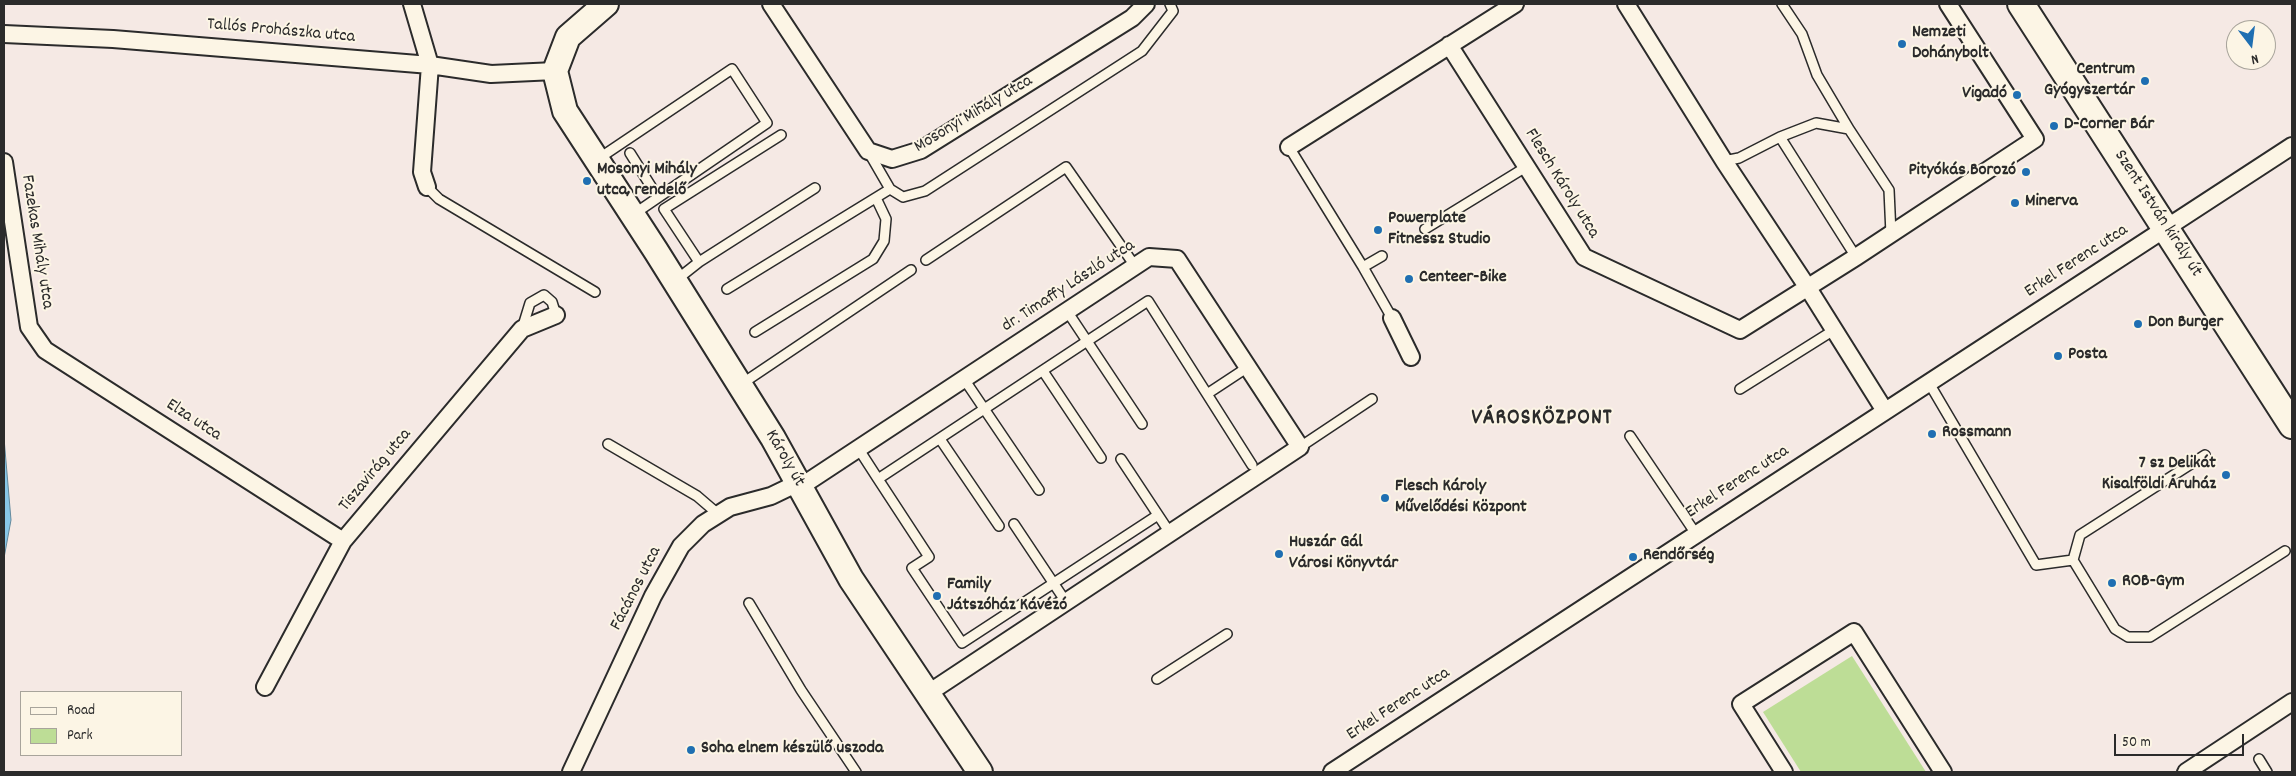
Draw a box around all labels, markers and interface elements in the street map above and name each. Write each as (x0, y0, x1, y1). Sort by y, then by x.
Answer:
street label: Tallós Prohászka utca (206, 15, 356, 49)
north arrow (2226, 20, 2276, 70)
place label: Nemzeti Dohánybolt (1912, 23, 1989, 66)
marker: Nemzeti Dohánybolt (1896, 38, 1908, 50)
text: N (2249, 48, 2261, 69)
place label: Centrum Gyógyszertár (2044, 60, 2135, 102)
street label: Mosonyi Mihály utca (911, 71, 1037, 159)
marker: Centrum Gyógyszertár (2139, 75, 2151, 87)
place label: Vigadó (1962, 84, 2007, 106)
marker: Vigadó (2011, 89, 2023, 101)
place label: D-Corner Bár (2064, 115, 2154, 137)
marker: D-Corner Bár (2048, 120, 2060, 132)
street label: Flesch Károly utca (1519, 125, 1603, 243)
street label: Szent István király út (2108, 147, 2206, 281)
place label: Mosonyi Mihály utca, rendelő (597, 160, 697, 202)
place label: Pityókás Borozó (1908, 161, 2016, 183)
marker: Pityókás Borozó (2020, 166, 2032, 178)
street label: Fazekas Mihály utca (15, 173, 57, 311)
marker: Mosonyi Mihály utca, rendelő (581, 175, 593, 187)
place label: Minerva (2025, 192, 2078, 214)
marker: Minerva (2009, 197, 2021, 209)
place label: Powerplate Fitnessz Studio (1388, 209, 1490, 252)
street label: Erkel Ferenc utca (2021, 221, 2133, 303)
marker: Powerplate Fitnessz Studio (1372, 224, 1384, 236)
street label: dr. Timaffy László utca (998, 236, 1140, 338)
place label: Centeer-Bike (1419, 268, 1507, 290)
marker: Centeer-Bike (1403, 273, 1415, 285)
place label: Don Burger (2148, 313, 2223, 335)
marker: Don Burger (2132, 318, 2144, 330)
place label: Posta (2068, 345, 2107, 367)
marker: Posta (2052, 350, 2064, 362)
street label: Elza utca (161, 395, 225, 447)
district label: VÁROSKÖZPONT (1470, 407, 1614, 433)
place label: Rossmann (1942, 423, 2011, 445)
street label: Tiszavirág utca (335, 425, 417, 517)
street label: Károly út (759, 427, 809, 491)
marker: Rossmann (1926, 428, 1938, 440)
street label: Erkel Ferenc utca (1682, 442, 1794, 524)
place label: 7 sz Delikát Kisalföldi Áruház (2102, 454, 2216, 496)
marker: 7 sz Delikát Kisalföldi Áruház (2220, 469, 2232, 481)
place label: Flesch Károly Művelődési Központ (1395, 477, 1527, 520)
marker: Flesch Károly Művelődési Központ (1379, 492, 1391, 504)
place label: Huszár Gál Városi Könyvtár (1289, 533, 1398, 576)
street label: Fácános utca (607, 543, 667, 635)
place label: Rendőrség (1643, 546, 1714, 568)
marker: Huszár Gál Városi Könyvtár (1273, 548, 1285, 560)
marker: Rendőrség (1627, 551, 1639, 563)
place label: ROB-Gym (2122, 572, 2185, 594)
place label: Family Játszóház Kávézó (947, 575, 1067, 618)
marker: ROB-Gym (2106, 577, 2118, 589)
marker: Family Játszóház Kávézó (931, 590, 943, 602)
street label: Erkel Ferenc utca (1343, 664, 1455, 746)
legend (20, 691, 182, 756)
text: Road (67, 700, 95, 722)
scale bar (2116, 724, 2246, 756)
text: Park (67, 725, 93, 747)
text: 50 m (2122, 732, 2151, 754)
place label: Soha elnem készülő uszoda (701, 739, 883, 761)
marker: Soha elnem készülő uszoda (685, 744, 697, 756)

